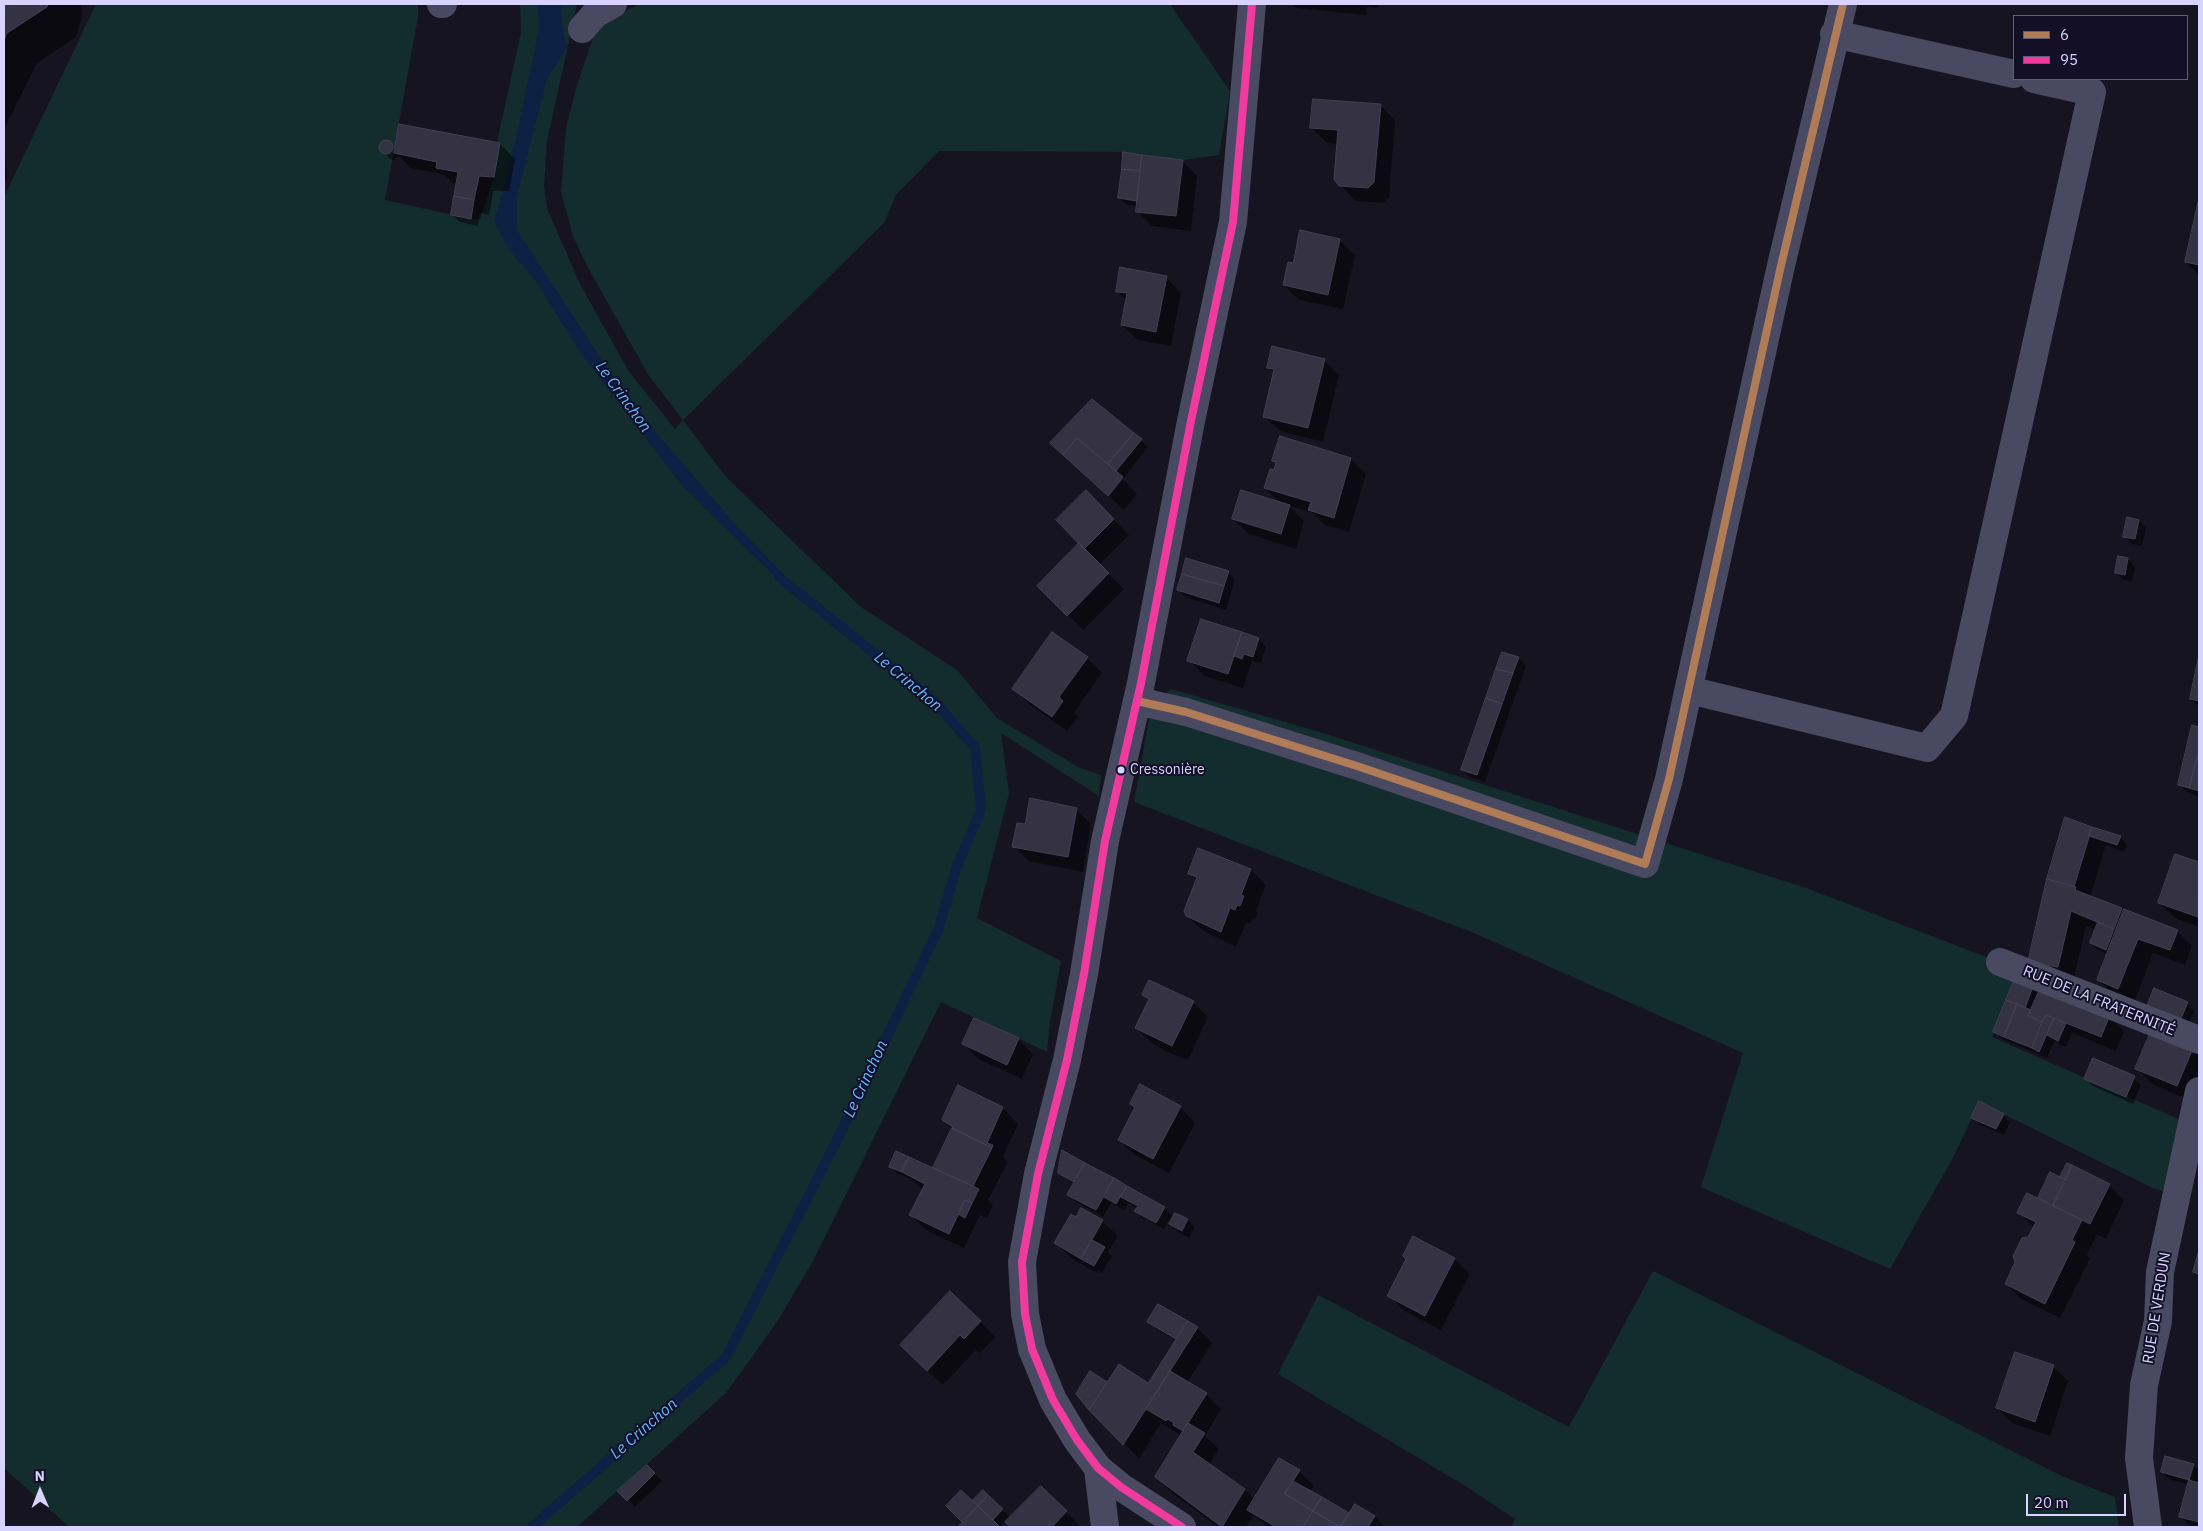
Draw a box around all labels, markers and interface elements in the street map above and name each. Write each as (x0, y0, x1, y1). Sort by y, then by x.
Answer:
legend (2013, 15, 2188, 80)
text: 6 (2060, 25, 2069, 44)
text: 95 (2060, 50, 2078, 69)
water label: Le Crinchon (591, 358, 655, 436)
water label: Le Crinchon (870, 648, 946, 716)
place label: Cressonière (1130, 762, 1205, 778)
marker: Cressonière (1116, 765, 1126, 775)
street label: RUE DE LA FRATERNITÉ (2020, 962, 2178, 1040)
water label: Le Crinchon (840, 1037, 892, 1121)
street label: RUE DE VERDUN (2139, 1251, 2175, 1365)
water label: Le Crinchon (606, 1395, 682, 1463)
north arrow (15, 1466, 65, 1516)
text: N (35, 1467, 45, 1485)
scale bar (2028, 1484, 2128, 1516)
text: 20 m (2034, 1493, 2069, 1512)

